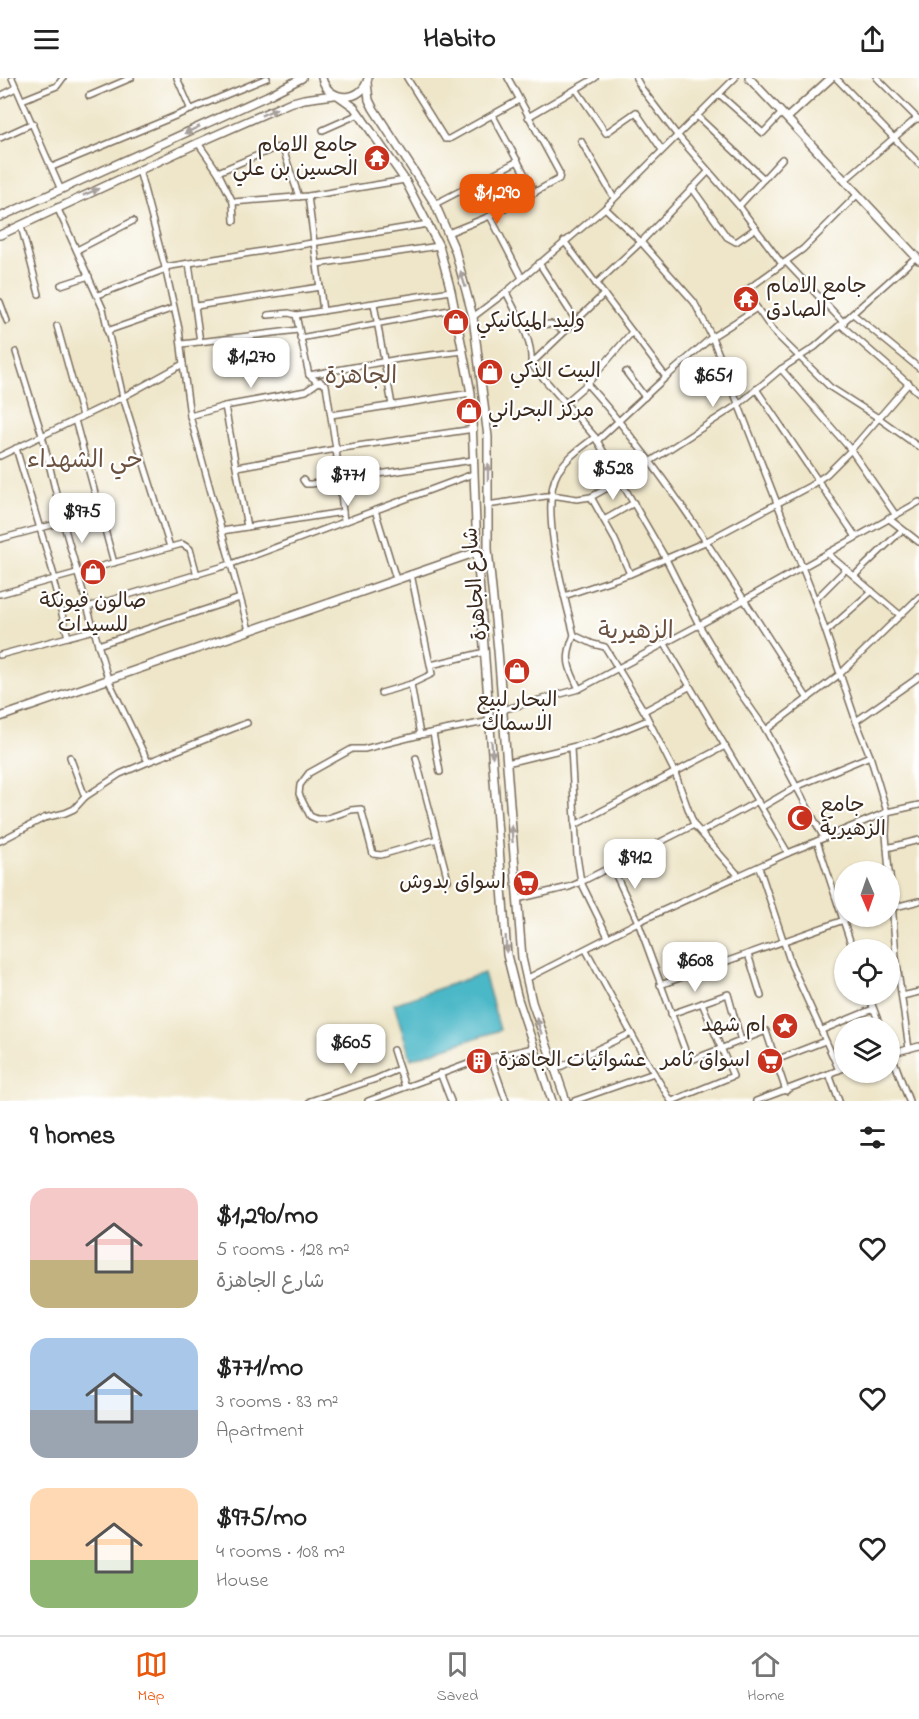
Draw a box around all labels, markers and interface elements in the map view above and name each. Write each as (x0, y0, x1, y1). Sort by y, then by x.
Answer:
text: Habito (423, 20, 496, 59)
icon: menu (30, 23, 63, 56)
icon: share (856, 23, 889, 56)
one-way arrow (260, 107, 278, 117)
one-way arrow (184, 126, 201, 135)
place label: جامع الامام الحسين بن علي (233, 131, 358, 187)
temple icon: جامع الامام الحسين بن علي (362, 143, 392, 173)
pin: $1,290 (448, 174, 546, 225)
text: $1,290 (474, 179, 520, 208)
one-way arrow (82, 187, 100, 196)
one-way arrow (458, 270, 467, 288)
place label: جامع الامام الصادق (766, 272, 867, 326)
temple icon: جامع الامام الصادق (731, 284, 761, 314)
shop icon: وليد الميكانيكي (441, 307, 471, 337)
place label: وليد الميكانيكي (476, 307, 585, 339)
pin: $1,270 (202, 338, 300, 389)
text: $1,270 (227, 343, 275, 372)
shop icon: البيت الذكي (475, 357, 505, 387)
place label: البيت الذكي (510, 357, 601, 389)
pin: $651 (677, 357, 749, 408)
district label: الجاهزة (325, 360, 397, 395)
text: $651 (694, 362, 732, 391)
shop icon: مركز البحراني (454, 396, 484, 426)
place label: مركز البحراني (488, 396, 594, 428)
district label: حي الشهداء (27, 444, 143, 480)
pin: $528 (577, 450, 649, 501)
text: $528 (593, 455, 633, 484)
pin: $771 (312, 456, 384, 507)
text: $771 (331, 461, 365, 490)
one-way arrow (483, 462, 492, 481)
pin: $975 (46, 493, 118, 544)
text: $975 (63, 498, 101, 527)
street label: شارع الجاهزة (456, 526, 496, 642)
shop icon: صالون فيونكة للسيدات (78, 557, 108, 587)
place label: صالون فيونكة للسيدات (40, 587, 146, 641)
district label: الزهيرية (598, 615, 674, 650)
shop icon: البحار لبيع الاسماك (502, 656, 532, 686)
place label: البحار لبيع الاسماك (477, 686, 557, 740)
one-way arrow (488, 740, 497, 759)
place label: جامع الزهيرية (820, 791, 886, 845)
mosque icon: جامع الزهيرية (785, 803, 815, 833)
one-way arrow (507, 824, 517, 843)
pin: $912 (599, 839, 671, 890)
text: $912 (618, 844, 652, 873)
north arrow (834, 861, 900, 927)
map controls (834, 861, 900, 1083)
place label: اسواق بدوش (399, 868, 506, 898)
supermarket icon: اسواق بدوش (511, 868, 541, 898)
one-way arrow (502, 934, 511, 953)
button: locate (834, 939, 900, 1005)
pin: $608 (659, 942, 731, 993)
text: $608 (676, 947, 714, 976)
place label: ام شهد (701, 1011, 766, 1041)
place icon: ام شهد (770, 1011, 800, 1041)
one-way arrow (534, 1017, 544, 1035)
button: layers (834, 1017, 900, 1083)
pin: $605 (315, 1024, 387, 1075)
text: $605 (331, 1029, 371, 1058)
building icon: عشوائيات الجاهزة (464, 1046, 494, 1076)
place label: عشوائيات الجاهزة (498, 1046, 647, 1076)
place label: اسواق ثامر (659, 1046, 750, 1076)
supermarket icon: اسواق ثامر (755, 1046, 785, 1076)
text: 9 homes (30, 1118, 115, 1156)
icon: filters (856, 1121, 889, 1154)
text: $1,290/mo (216, 1198, 318, 1236)
icon: home (78, 1212, 150, 1284)
icon: heart (856, 1232, 889, 1265)
text: 5 rooms · 128 m² (216, 1236, 350, 1265)
text: شارع الجاهزة (216, 1268, 325, 1297)
text: $771/mo (216, 1350, 303, 1388)
icon: home (78, 1362, 150, 1434)
icon: heart (856, 1382, 889, 1415)
text: 3 rooms · 83 m² (216, 1388, 338, 1417)
text: Apartment (216, 1417, 304, 1446)
text: $975/mo (216, 1500, 307, 1538)
icon: home (78, 1512, 150, 1584)
icon: heart (856, 1532, 889, 1565)
text: 4 rooms · 108 m² (216, 1538, 345, 1567)
text: House (216, 1567, 269, 1596)
tab: Map (135, 1648, 168, 1708)
tab: Saved (437, 1648, 478, 1708)
tab: Home (747, 1648, 784, 1708)

